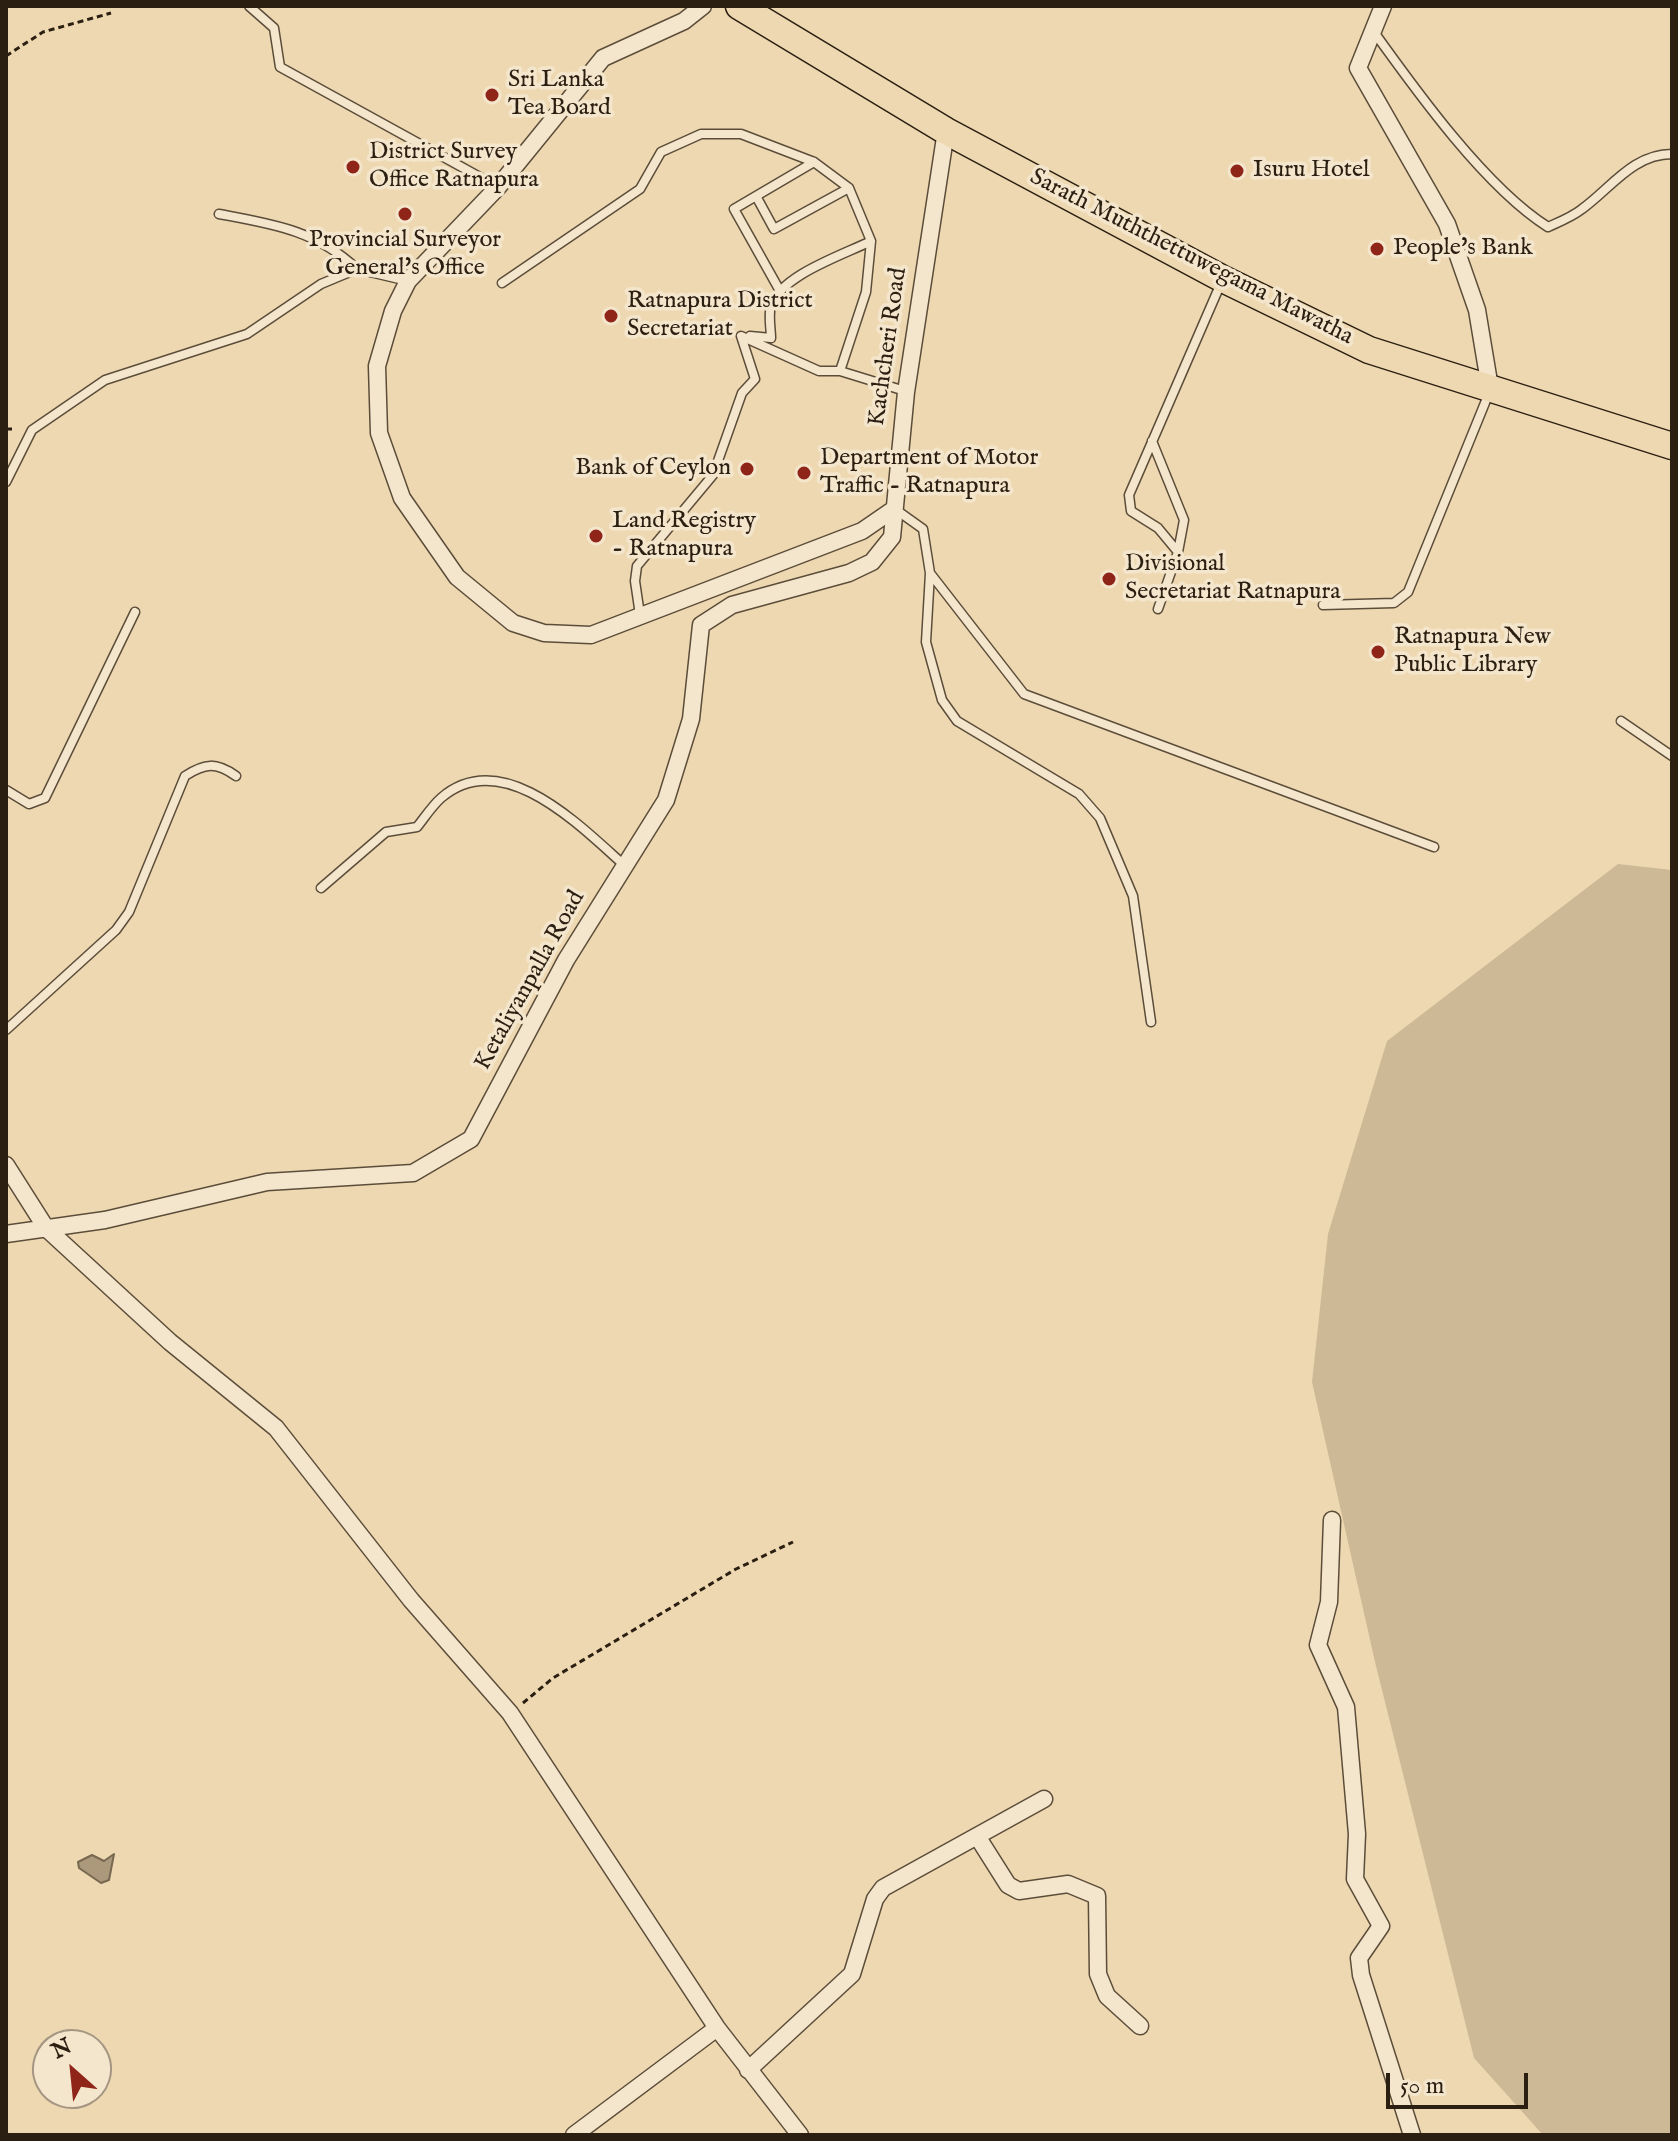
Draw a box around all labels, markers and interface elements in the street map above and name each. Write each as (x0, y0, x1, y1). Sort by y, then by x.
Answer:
place label: Sri Lanka Tea Board (508, 67, 611, 123)
marker: Sri Lanka Tea Board (483, 86, 501, 104)
place label: District Survey Office Ratnapura (369, 139, 539, 195)
place label: Isuru Hotel (1253, 157, 1370, 185)
marker: District Survey Office Ratnapura (344, 158, 362, 176)
marker: Isuru Hotel (1228, 162, 1246, 180)
street label: Sarath Muththettuwegama Mawatha (1025, 164, 1357, 352)
marker: Provincial Surveyor General's Office (396, 205, 414, 223)
place label: Provincial Surveyor General's Office (309, 227, 501, 283)
place label: People's Bank (1393, 235, 1533, 263)
marker: People's Bank (1368, 240, 1386, 258)
street label: Kachcheri Road (864, 266, 914, 428)
place label: Ratnapura District Secretariat (627, 288, 813, 344)
marker: Ratnapura District Secretariat (602, 307, 620, 325)
place label: Department of Motor Traffic - Ratnapura (820, 445, 1038, 501)
place label: Bank of Ceylon (575, 455, 731, 483)
marker: Bank of Ceylon (738, 460, 756, 478)
marker: Department of Motor Traffic - Ratnapura (795, 464, 813, 482)
place label: Land Registry - Ratnapura (612, 508, 756, 564)
marker: Land Registry - Ratnapura (587, 527, 605, 545)
place label: Divisional Secretariat Ratnapura (1125, 551, 1341, 607)
marker: Divisional Secretariat Ratnapura (1100, 570, 1118, 588)
place label: Ratnapura New Public Library (1394, 624, 1551, 680)
marker: Ratnapura New Public Library (1369, 643, 1387, 661)
street label: Ketaliyanpalla Road (470, 886, 592, 1076)
north arrow (32, 2029, 112, 2109)
text: N (47, 2033, 77, 2066)
scale bar (1390, 2057, 1532, 2107)
text: 50 m (1400, 2071, 1444, 2102)

